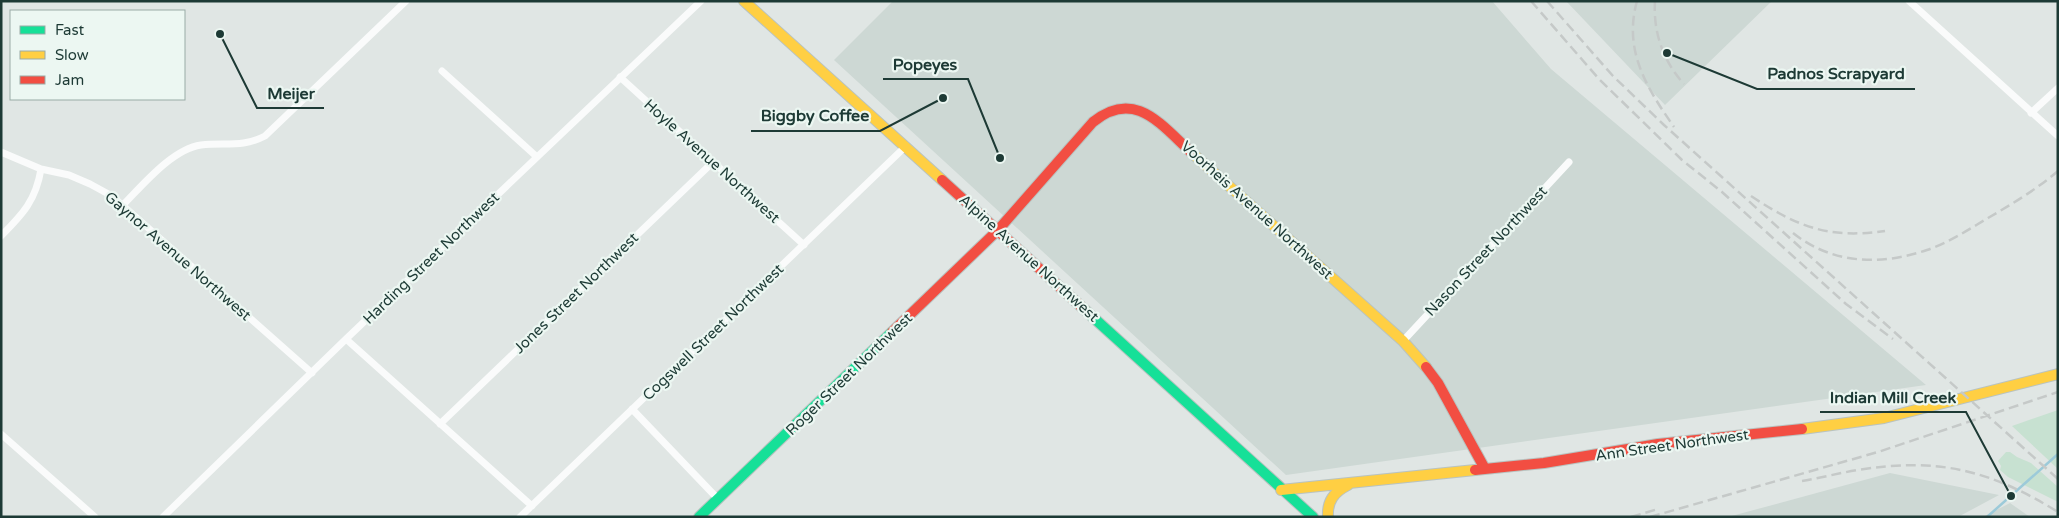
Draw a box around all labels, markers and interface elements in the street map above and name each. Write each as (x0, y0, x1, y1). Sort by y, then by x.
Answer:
legend (10, 10, 185, 100)
text: Fast (55, 21, 85, 39)
text: Slow (55, 46, 89, 64)
callout: Popeyes (883, 48, 968, 79)
text: Popeyes (893, 55, 958, 75)
callout: Padnos Scrapyard (1757, 58, 1915, 89)
text: Padnos Scrapyard (1767, 64, 1905, 84)
text: Jam (55, 71, 84, 89)
callout: Meijer (257, 77, 324, 108)
text: Meijer (267, 84, 316, 104)
street label: Hoyle Avenue Northwest (640, 95, 784, 227)
callout: Biggby Coffee (751, 100, 880, 131)
text: Biggby Coffee (761, 106, 869, 126)
street label: Voorheis Avenue Northwest (1177, 137, 1337, 283)
street label: Nason Street Northwest (1421, 182, 1551, 320)
street label: Gaynor Avenue Northwest (101, 188, 255, 325)
street label: Harding Street Northwest (359, 188, 503, 328)
street label: Alpine Avenue Northwest (955, 191, 1103, 326)
street label: Jones Street Northwest (510, 229, 642, 357)
street label: Cogswell Street Northwest (639, 260, 787, 404)
street label: Roger Street Northwest (782, 309, 916, 439)
callout: Indian Mill Creek (1820, 381, 1966, 412)
text: Indian Mill Creek (1830, 388, 1956, 408)
street label: Ann Street Northwest (1594, 425, 1750, 465)

